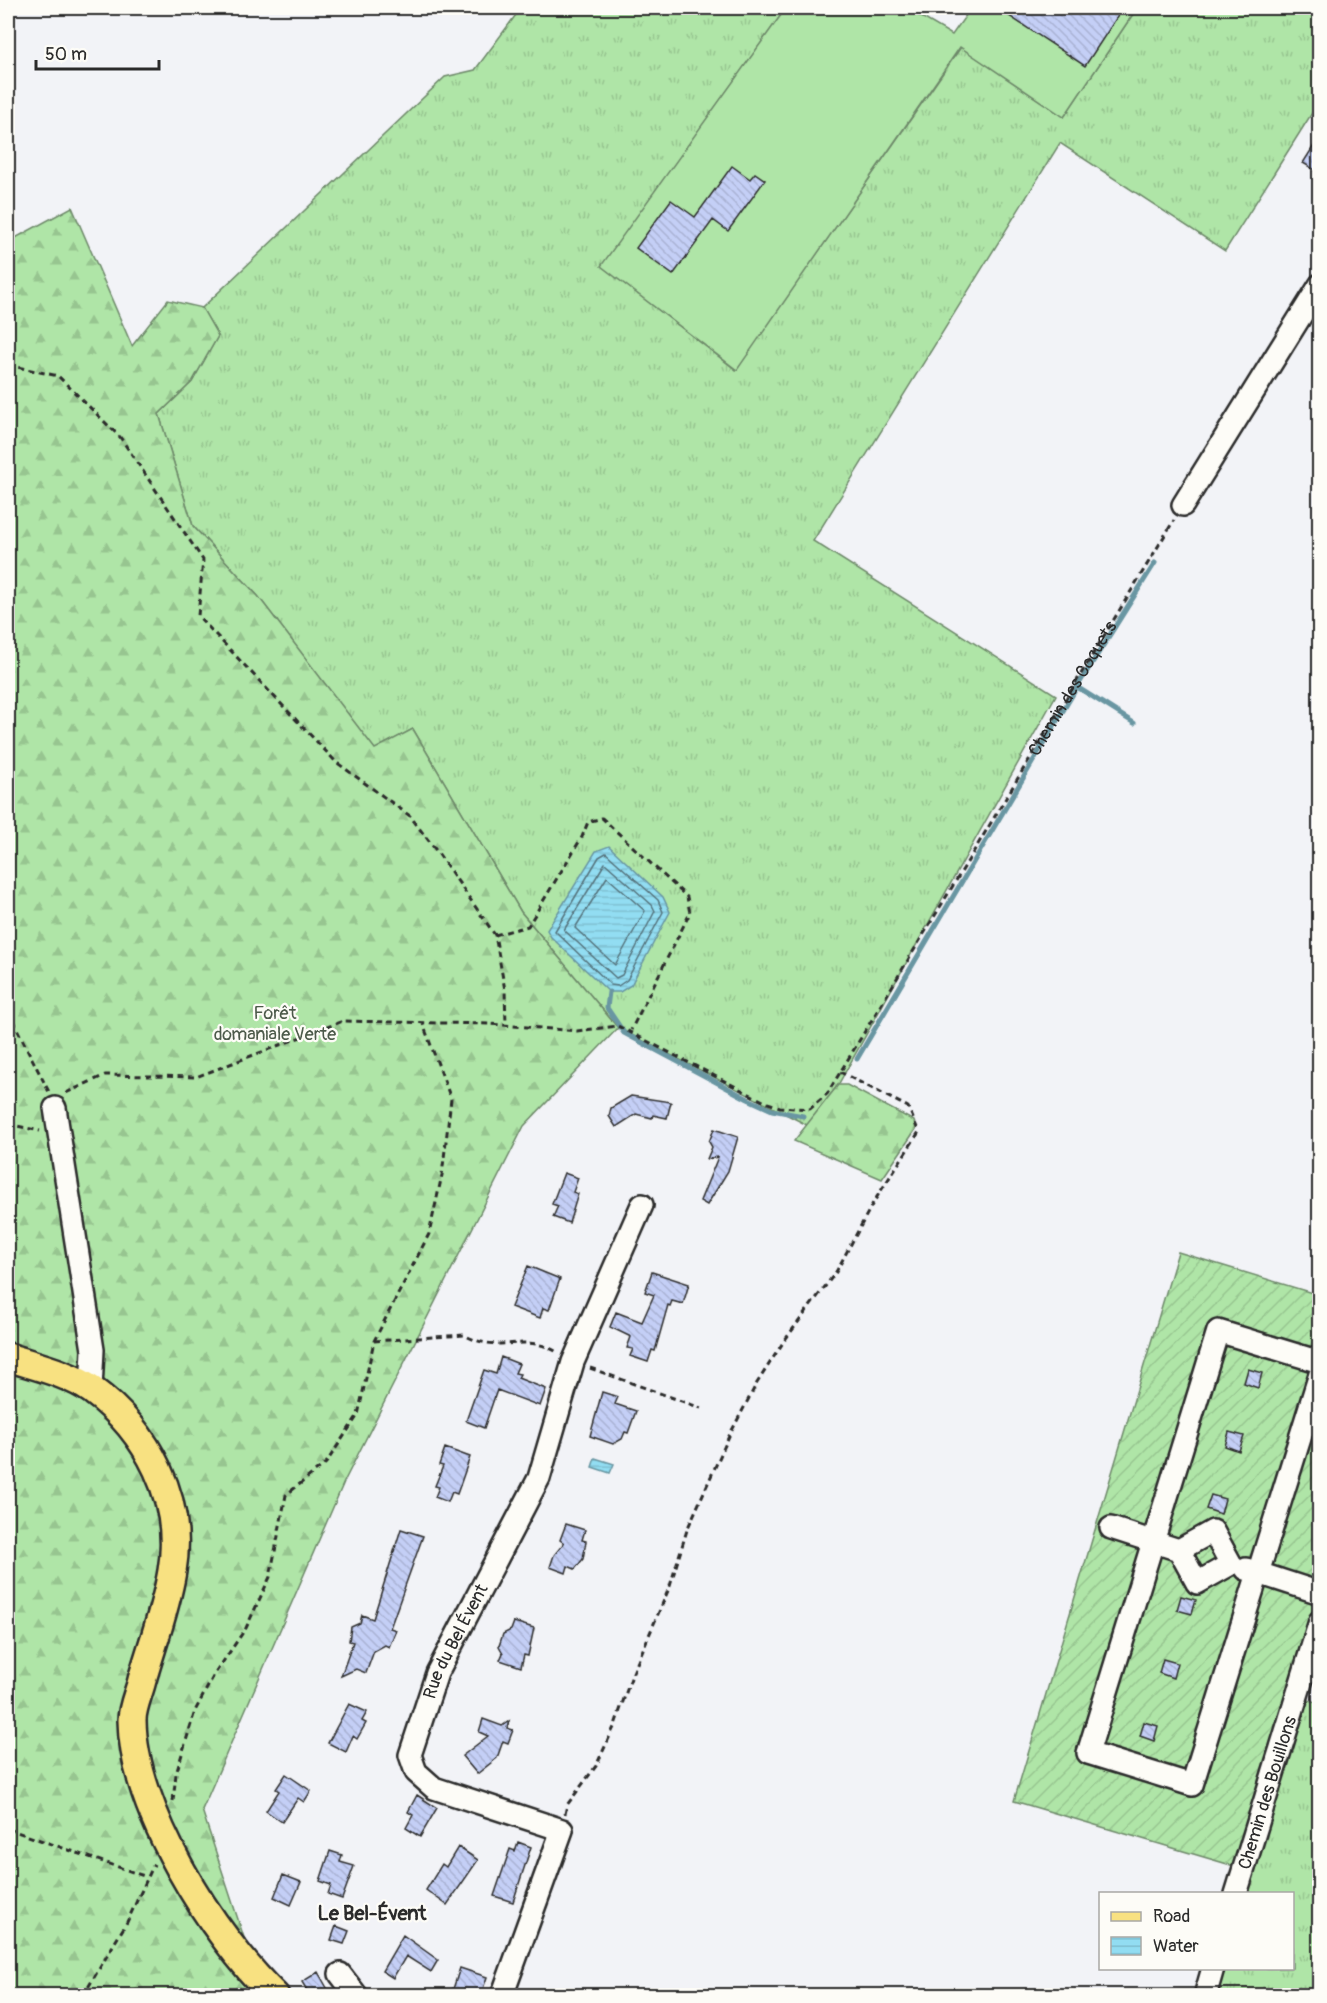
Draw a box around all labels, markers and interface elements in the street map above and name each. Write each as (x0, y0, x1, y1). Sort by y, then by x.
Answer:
scale bar (36, 33, 159, 71)
text: 50 m (45, 43, 87, 66)
street label: Chemin des Coquets (1023, 617, 1122, 760)
park label: Forêt domaniale Verte (214, 1002, 336, 1046)
street label: Rue du Bel Évent (418, 1579, 493, 1702)
street label: Chemin des Bouillons (1233, 1713, 1302, 1872)
legend (1099, 1892, 1294, 1970)
district label: Le Bel-Évent (318, 1901, 427, 1926)
text: Road (1153, 1905, 1190, 1928)
text: Water (1153, 1935, 1199, 1958)

